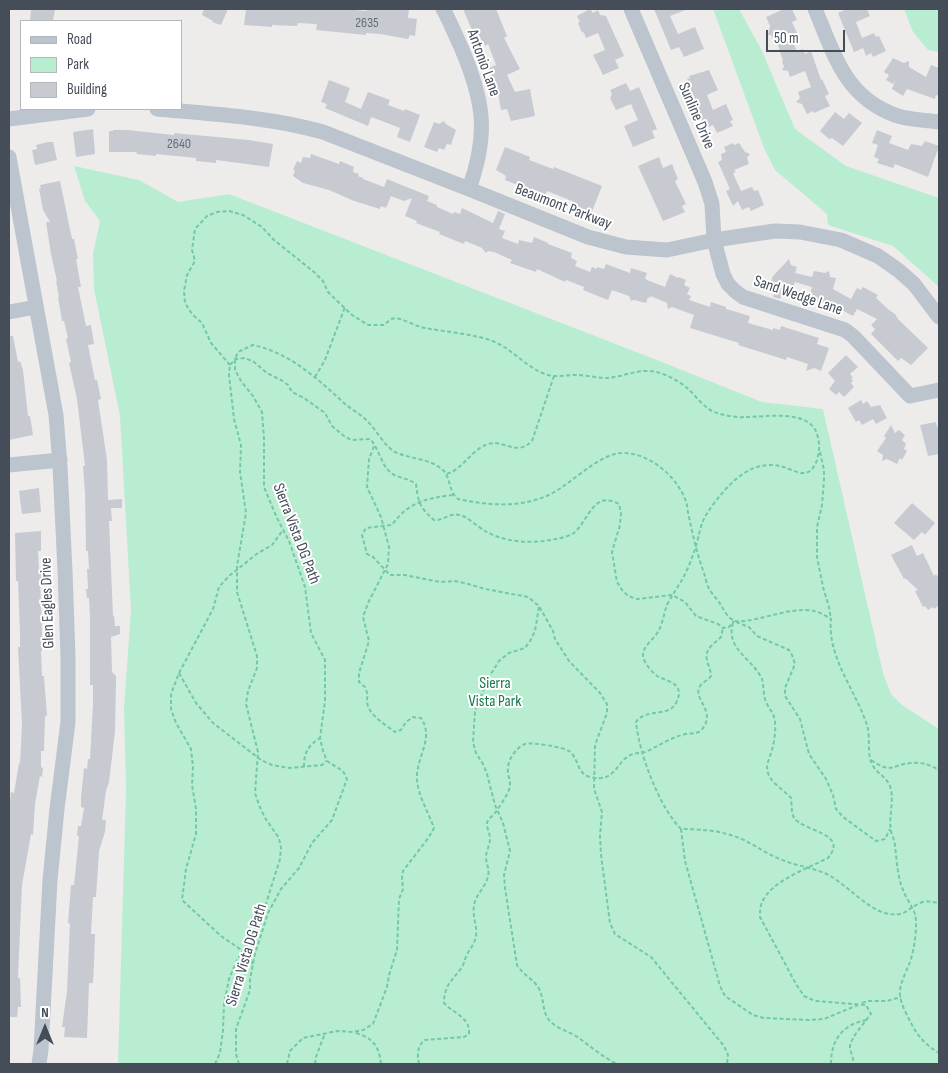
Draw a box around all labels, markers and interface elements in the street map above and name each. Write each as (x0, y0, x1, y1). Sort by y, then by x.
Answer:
house number: 2635 (355, 15, 379, 31)
legend (20, 20, 182, 110)
scale bar (768, 20, 847, 52)
street label: Antonio Lane (462, 27, 504, 99)
text: 50 m (774, 29, 799, 48)
text: Road (67, 30, 92, 49)
text: Park (67, 55, 89, 74)
text: Building (67, 80, 107, 99)
street label: Sunline Drive (673, 80, 719, 152)
house number: 2640 (167, 136, 191, 152)
street label: Beaumont Parkway (512, 180, 614, 234)
street label: Sand Wedge Lane (751, 272, 845, 320)
street label: Sierra Vista DG Path (268, 481, 324, 587)
street label: Glen Eagles Drive (37, 557, 59, 649)
park label: Sierra Vista Park (469, 674, 521, 712)
street label: Sierra Vista DG Path (222, 901, 272, 1009)
north arrow (20, 1003, 70, 1053)
text: N (41, 1004, 49, 1021)

